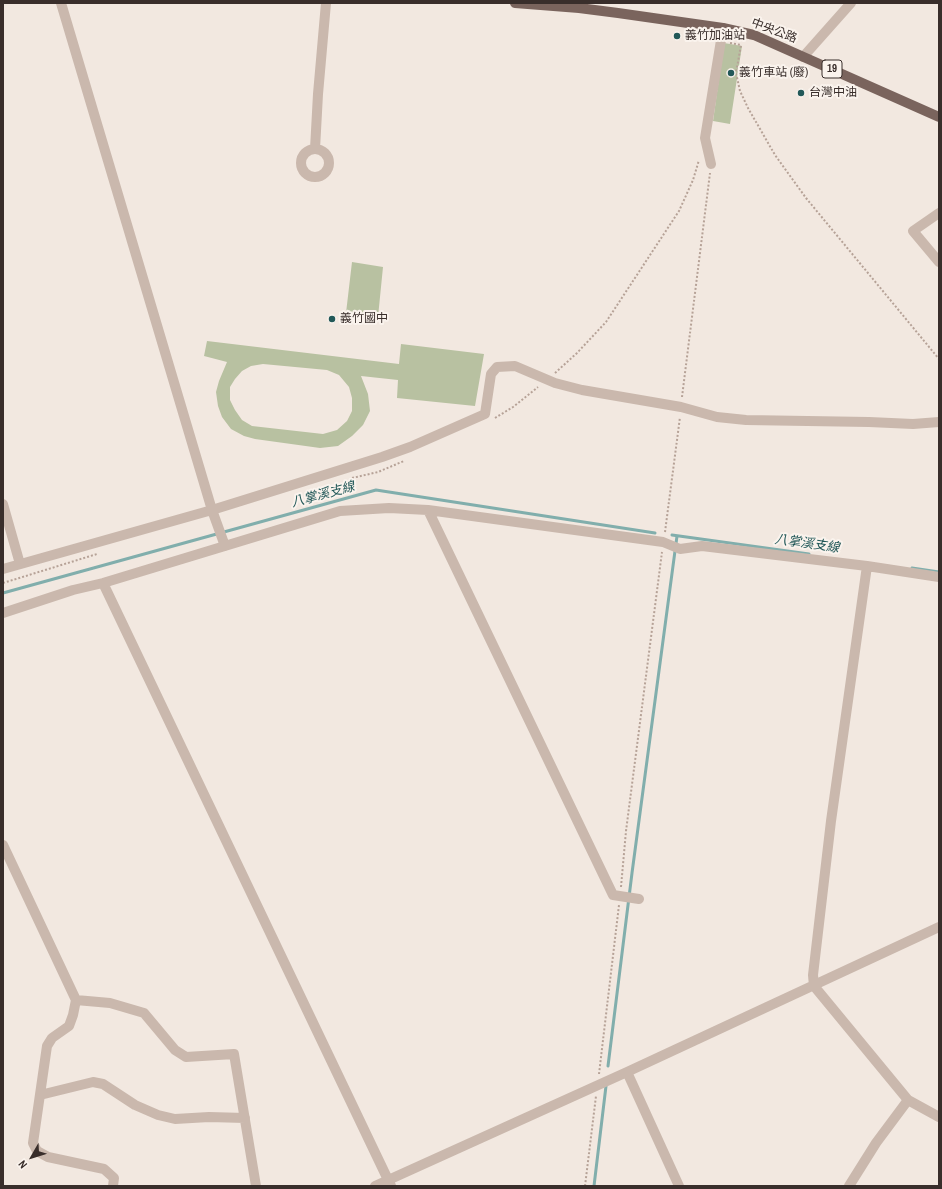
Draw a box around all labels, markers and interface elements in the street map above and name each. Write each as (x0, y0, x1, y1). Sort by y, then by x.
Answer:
street label: 中央公路 (749, 16, 799, 46)
place label: 義竹加油站 (685, 29, 745, 43)
marker: 義竹加油站 (672, 31, 682, 41)
road number: 19 (822, 60, 842, 78)
place label: 義竹車站 (廢) (739, 66, 808, 80)
marker: 義竹車站 (廢) (726, 68, 736, 78)
place label: 台灣中油 (809, 86, 857, 100)
marker: 台灣中油 (796, 88, 806, 98)
place label: 義竹國中 (340, 312, 388, 326)
marker: 義竹國中 (327, 314, 337, 324)
water label: 八掌溪支線 (290, 479, 356, 511)
water label: 八掌溪支線 (774, 532, 840, 556)
north arrow (12, 1137, 52, 1177)
text: N (15, 1158, 30, 1171)

